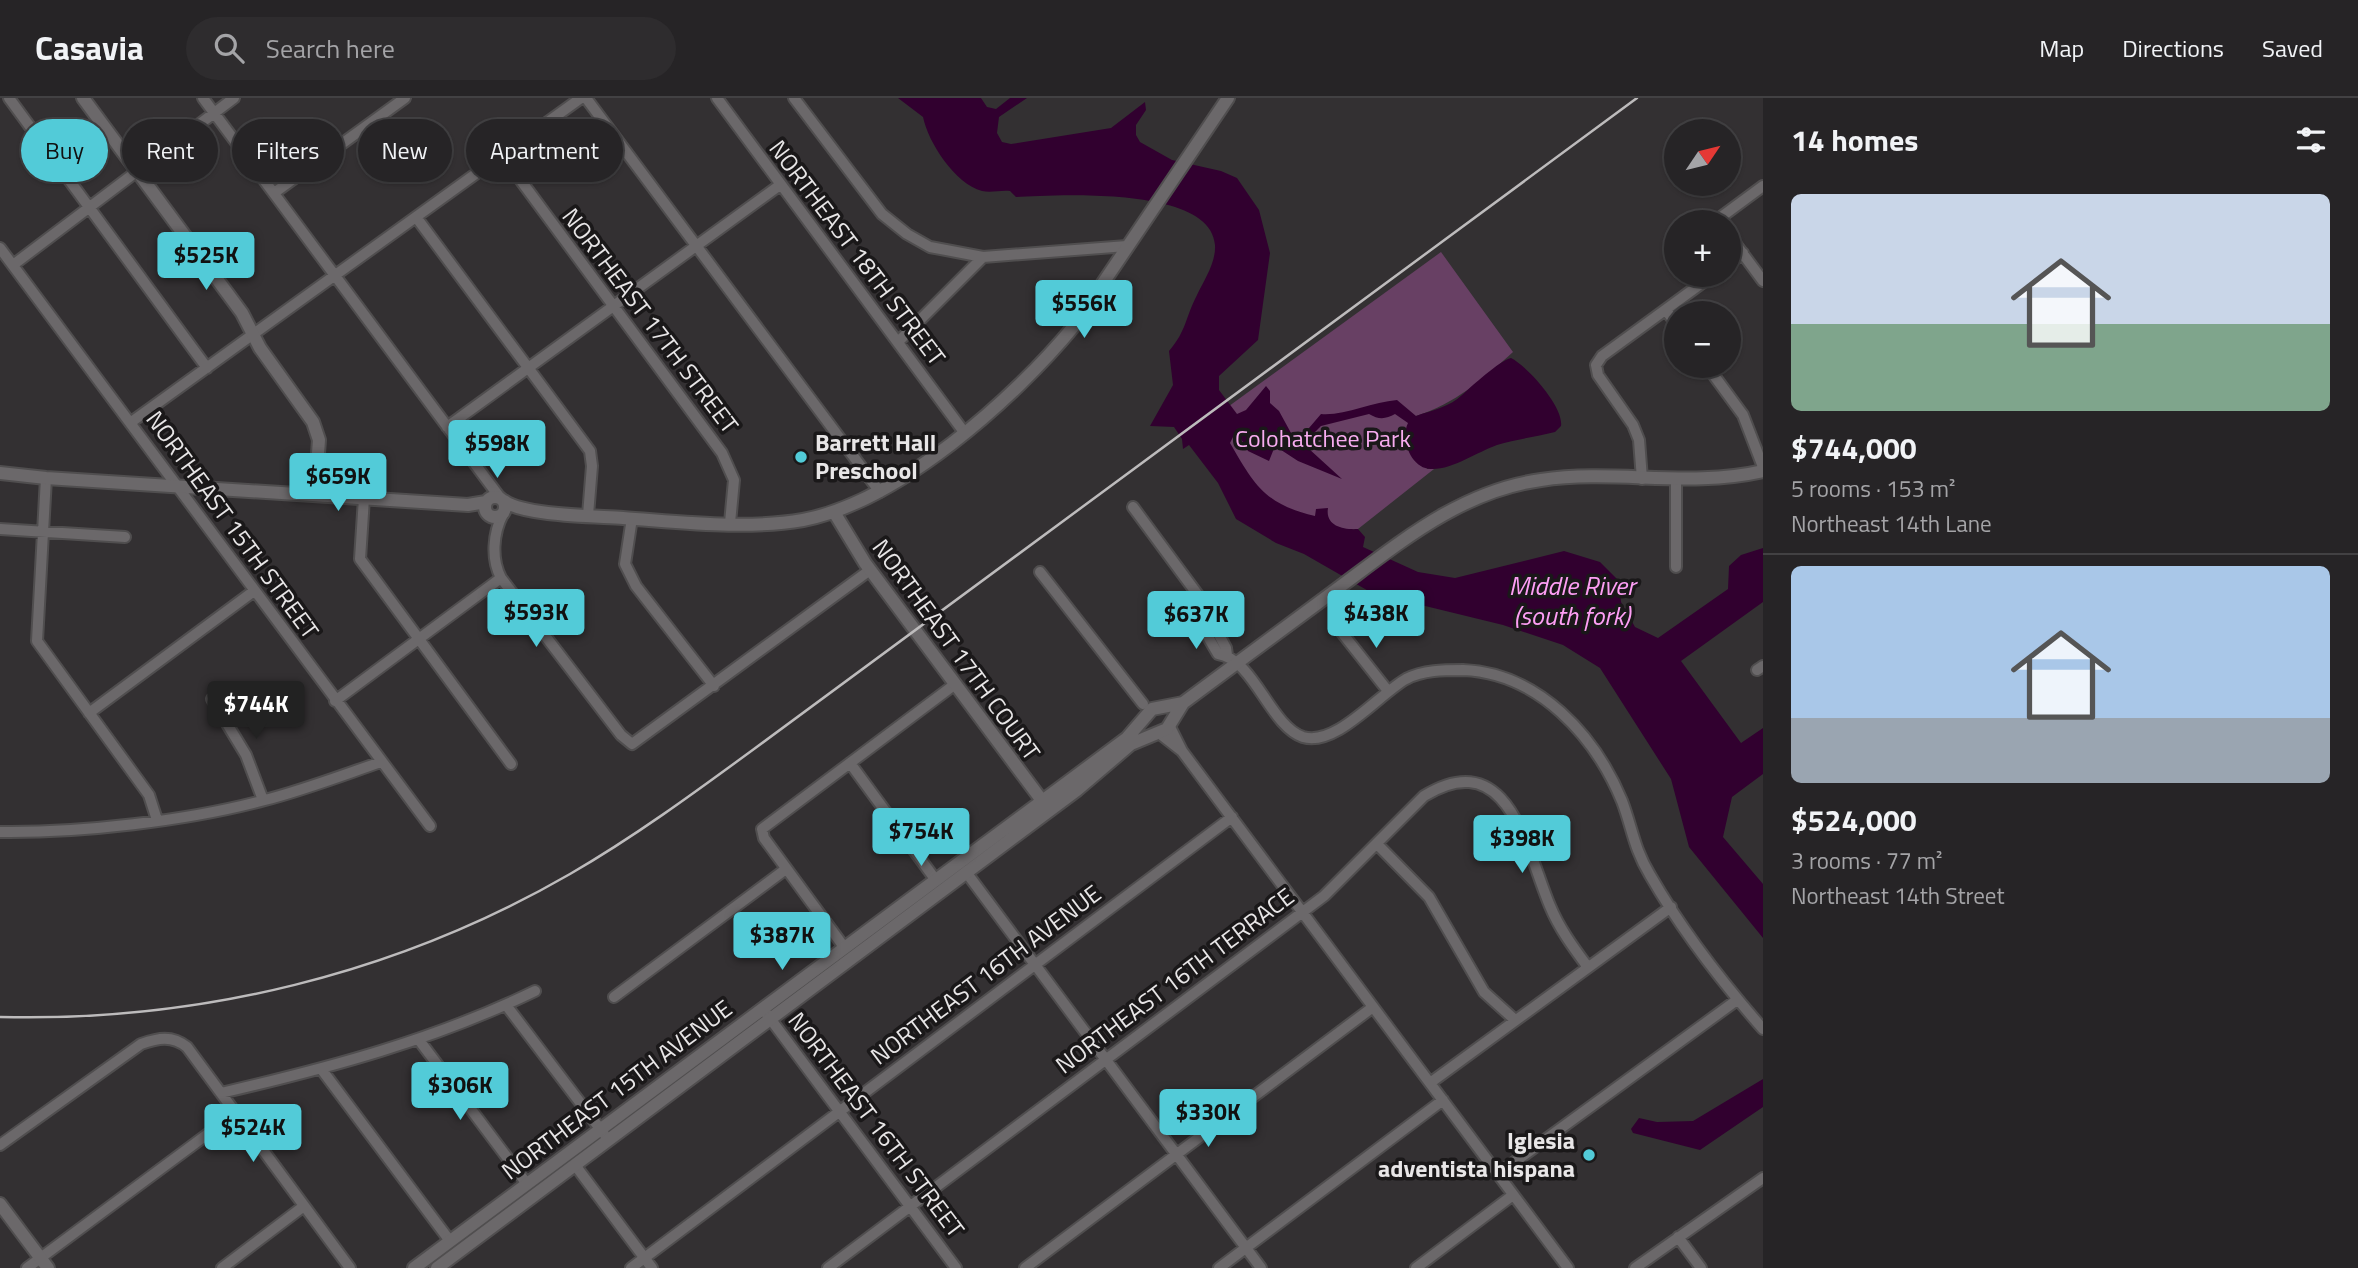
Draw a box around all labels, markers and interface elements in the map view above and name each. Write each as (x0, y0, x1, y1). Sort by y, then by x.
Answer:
search box (186, 17, 676, 80)
text: Casavia (35, 23, 144, 73)
icon: search (210, 29, 248, 67)
text: Search here (266, 29, 395, 68)
text: Map (2039, 30, 2084, 66)
text: Directions (2122, 30, 2224, 66)
text: Saved (2262, 30, 2323, 66)
text: 14 homes (1791, 117, 1918, 163)
chip: Buy (21, 119, 108, 182)
chip: Rent (122, 119, 218, 182)
chip: Filters (232, 119, 344, 182)
chip: New (358, 119, 452, 182)
chip: Apartment (466, 119, 623, 182)
north arrow (1664, 119, 1741, 196)
map controls (1664, 119, 1741, 378)
icon: filters (2292, 121, 2330, 159)
street label: NORTHEAST 18TH STREET (761, 132, 955, 373)
street label: NORTHEAST 17TH STREET (554, 200, 748, 441)
button: + (1664, 210, 1741, 287)
pin: $525K (157, 232, 255, 292)
text: $525K (173, 237, 239, 272)
icon: home (1998, 240, 2124, 366)
pin: $556K (1035, 280, 1133, 340)
text: $556K (1051, 285, 1117, 320)
button: − (1664, 301, 1741, 378)
street label: NORTHEAST 15TH STREET (138, 403, 328, 646)
pin: $598K (448, 420, 546, 480)
park label: Colohatchee Park (1235, 420, 1411, 456)
place label: Barrett Hall Preschool (815, 424, 936, 488)
text: $598K (464, 425, 530, 460)
text: $744,000 (1791, 425, 1917, 471)
marker: Barrett Hall Preschool (793, 449, 809, 465)
pin: $659K (289, 454, 387, 513)
text: $659K (305, 458, 371, 493)
text: 5 rooms · 153 m² (1791, 471, 1955, 506)
text: Northeast 14th Lane (1791, 506, 1992, 541)
street label: NORTHEAST 17TH COURT (864, 531, 1050, 768)
water label: Middle River (south fork) (1509, 566, 1638, 635)
pin: $593K (487, 589, 585, 649)
pin: $438K (1327, 590, 1425, 650)
pin: $637K (1147, 592, 1245, 651)
text: $593K (503, 594, 569, 629)
text: $438K (1343, 595, 1409, 630)
text: $637K (1163, 596, 1229, 631)
icon: home (1998, 612, 2124, 738)
pin: $744K (207, 682, 305, 741)
text: $744K (223, 686, 289, 721)
text: $524,000 (1791, 797, 1917, 843)
pin: $754K (872, 808, 970, 868)
text: $754K (888, 813, 954, 848)
pin: $398K (1473, 816, 1571, 875)
text: $398K (1489, 820, 1555, 855)
text: 3 rooms · 77 m² (1791, 843, 1942, 878)
street label: NORTHEAST 16TH AVENUE (863, 875, 1108, 1073)
street label: NORTHEAST 16TH TERRACE (1048, 878, 1301, 1082)
text: Northeast 14th Street (1791, 878, 2004, 913)
pin: $387K (733, 912, 831, 972)
text: $387K (749, 917, 815, 952)
street label: NORTHEAST 15TH AVENUE (494, 990, 739, 1188)
street label: NORTHEAST 16TH STREET (780, 1004, 974, 1245)
pin: $306K (411, 1062, 509, 1122)
text: $306K (427, 1067, 493, 1102)
pin: $330K (1159, 1090, 1257, 1149)
text: $330K (1175, 1094, 1241, 1129)
pin: $524K (204, 1104, 302, 1164)
text: $524K (220, 1109, 286, 1144)
place label: Iglesia adventista hispana (1378, 1122, 1575, 1186)
marker: Iglesia adventista hispana (1581, 1147, 1597, 1163)

